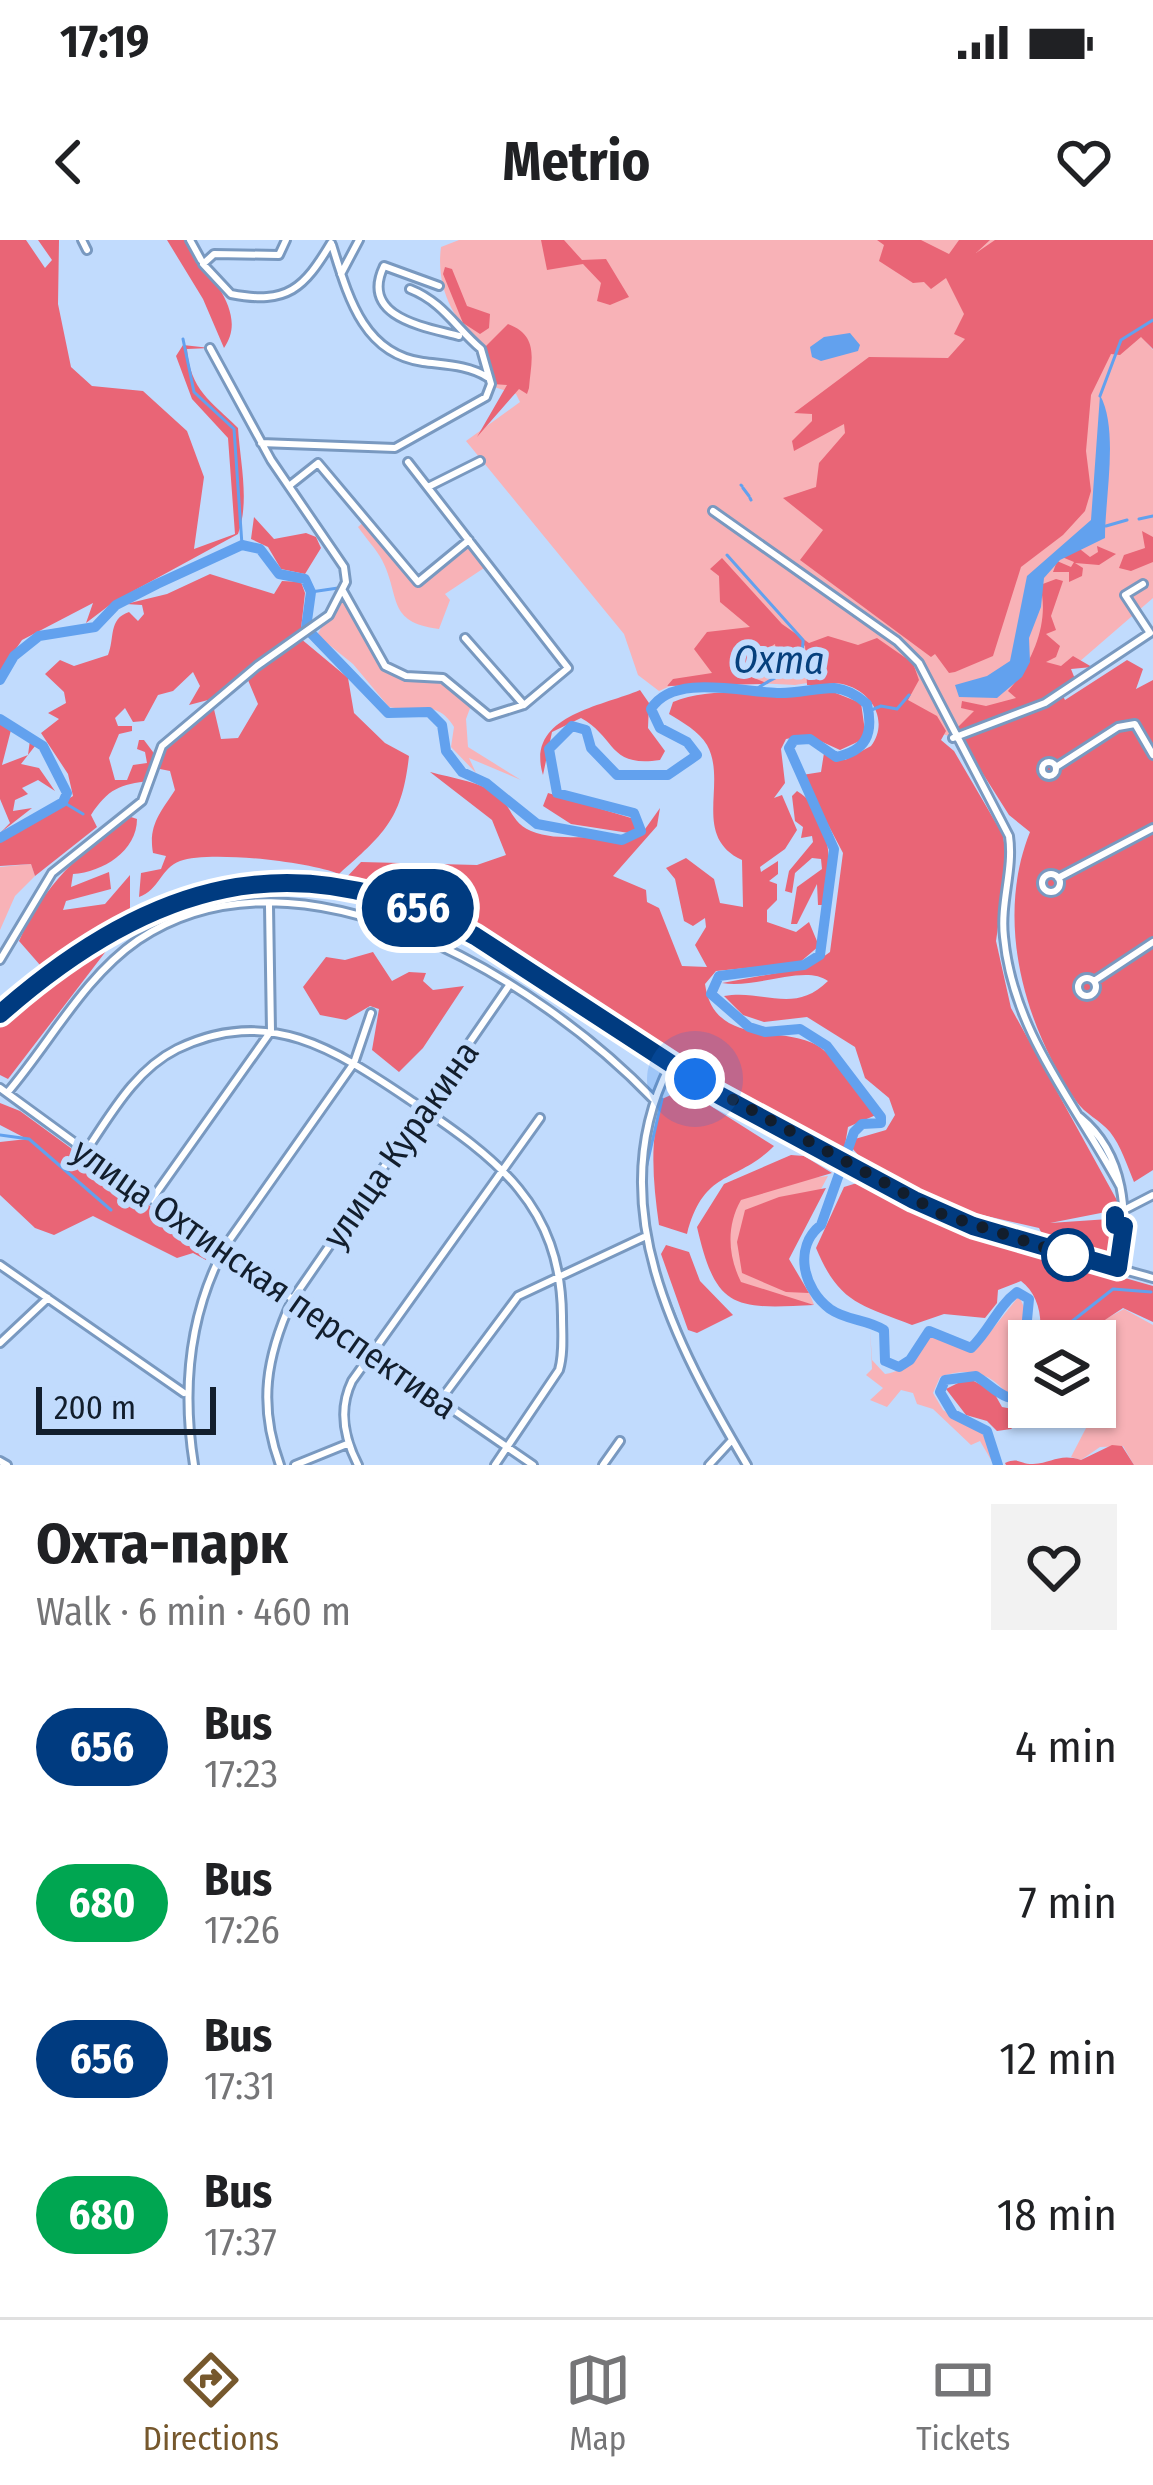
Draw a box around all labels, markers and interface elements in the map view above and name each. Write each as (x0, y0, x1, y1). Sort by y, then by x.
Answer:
text: 17:19 (60, 15, 149, 69)
icon: back (36, 129, 102, 195)
icon: heart (1051, 129, 1117, 195)
text: Metrio (503, 130, 650, 194)
water label: Охта (733, 636, 825, 684)
line badge: 656 (349, 869, 487, 947)
text: 656 (386, 883, 450, 933)
street label: улица Куракина (313, 1032, 489, 1257)
your location (665, 1049, 725, 1109)
street label: улица Охтинская перспектива (63, 1129, 465, 1429)
unlabelled marker (1043, 1230, 1093, 1280)
map controls (1008, 1320, 1116, 1428)
button: layers (1008, 1320, 1116, 1428)
scale bar (36, 1381, 216, 1434)
text: 200 m (54, 1388, 136, 1428)
button: heart (991, 1504, 1117, 1630)
text: Охта-парк (36, 1510, 288, 1578)
text: Walk · 6 min · 460 m (36, 1589, 351, 1635)
text: Bus (204, 1697, 272, 1751)
text: 4 min (1015, 1720, 1117, 1774)
text: 656 (70, 1722, 134, 1772)
text: 17:23 (204, 1751, 278, 1797)
text: Bus (204, 1853, 272, 1907)
text: 7 min (1019, 1876, 1117, 1930)
text: 680 (68, 1878, 136, 1928)
text: 17:26 (204, 1907, 280, 1953)
text: Bus (204, 2009, 272, 2063)
text: 12 min (999, 2032, 1117, 2086)
text: 656 (70, 2034, 134, 2084)
text: 17:31 (204, 2063, 276, 2109)
text: Bus (204, 2165, 272, 2219)
text: 18 min (997, 2188, 1117, 2242)
text: 680 (68, 2190, 136, 2240)
text: 17:37 (204, 2219, 277, 2265)
tab: Directions (143, 2347, 279, 2459)
tab: Map (565, 2347, 631, 2459)
tab: Tickets (916, 2347, 1010, 2459)

